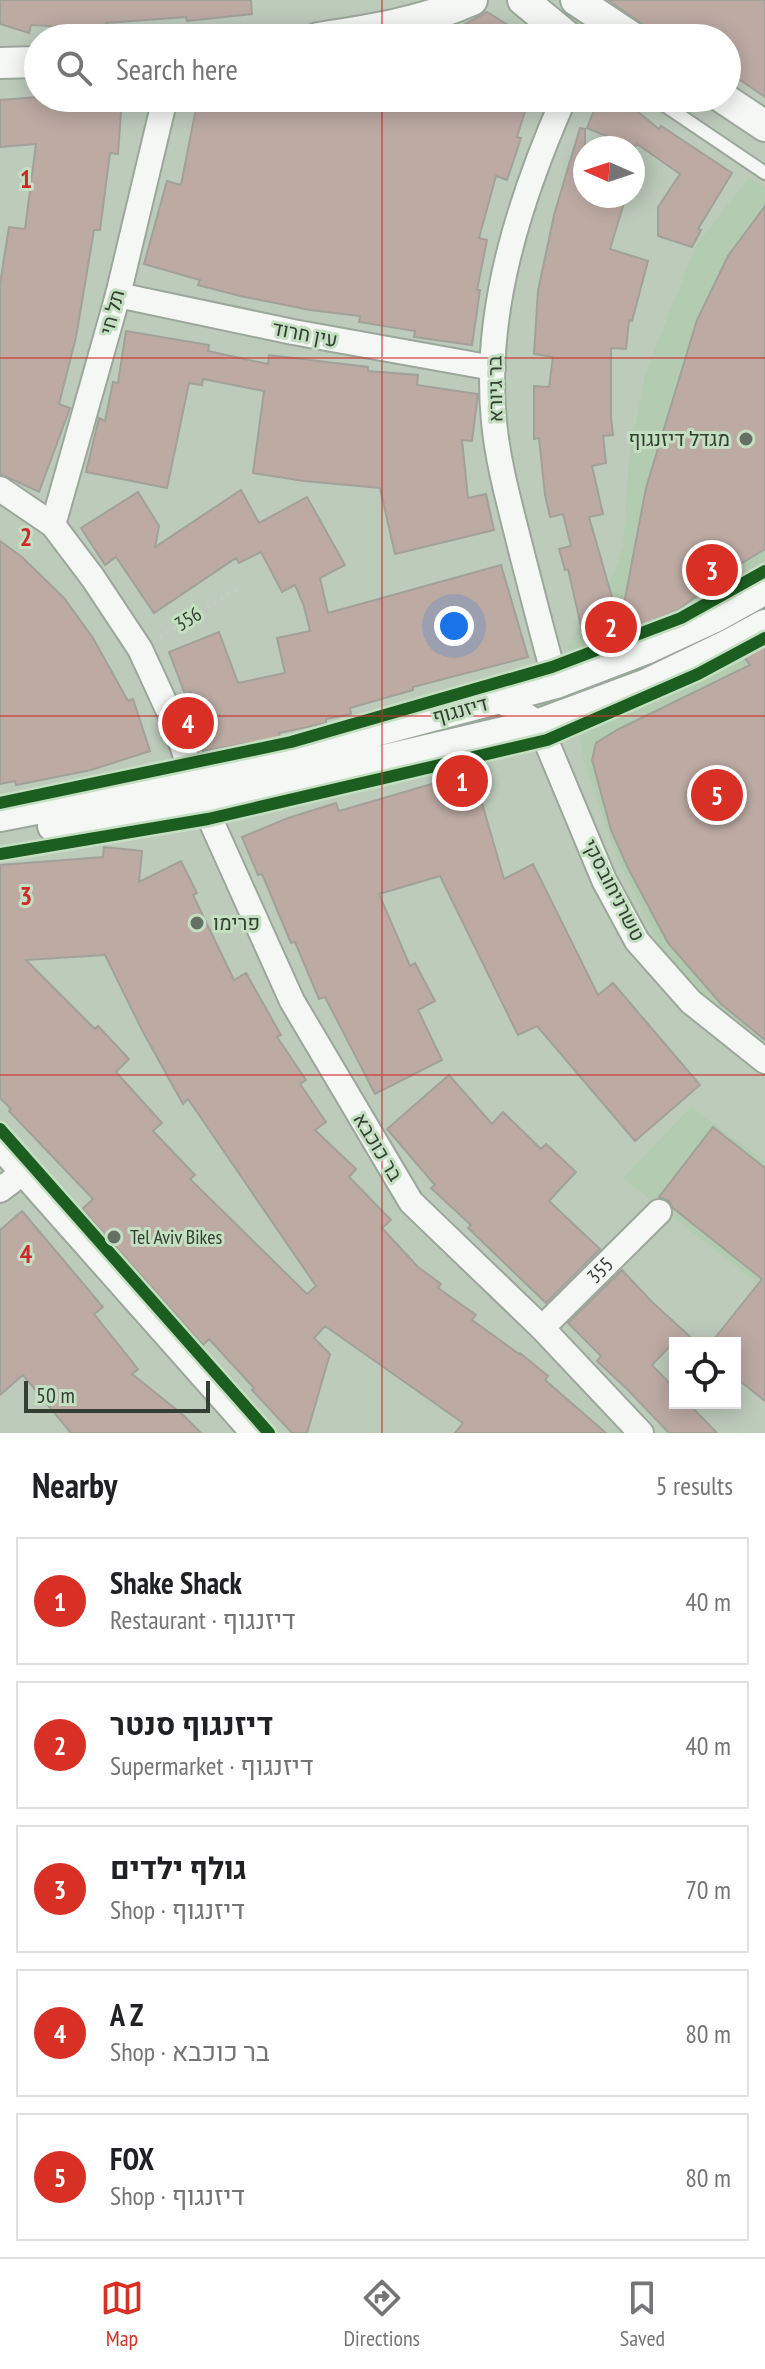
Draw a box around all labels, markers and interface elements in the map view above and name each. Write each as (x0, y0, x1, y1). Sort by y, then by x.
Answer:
search box (24, 24, 741, 112)
icon: search (52, 46, 96, 90)
text: Search here (116, 49, 238, 88)
north arrow (573, 136, 645, 208)
text: 1 (20, 162, 32, 195)
street label: תל חי (94, 287, 130, 337)
street label: עין חרוד (270, 315, 340, 353)
street label: בר גיורא (481, 355, 509, 423)
place label: מגדל דיזנגוף (628, 426, 730, 452)
marker: מגדל דיזנגוף (737, 430, 755, 448)
text: 2 (20, 520, 32, 553)
pin: 3 (686, 540, 738, 600)
pin: 2 (585, 597, 637, 657)
street label: 356 (170, 601, 206, 637)
your location (434, 606, 474, 646)
street label: דיזנגוף (429, 690, 491, 730)
pin: 4 (162, 693, 214, 753)
pin: 1 (436, 751, 488, 811)
pin: 5 (691, 765, 743, 825)
street label: טשרניחובסקי (577, 835, 651, 945)
text: 3 (20, 879, 32, 912)
place label: פרימו (213, 910, 260, 936)
marker: פרימו (188, 914, 206, 932)
street label: בר כוכבא (347, 1108, 409, 1186)
place label: Tel Aviv Bikes (130, 1224, 222, 1250)
marker: Tel Aviv Bikes (105, 1228, 123, 1246)
text: 4 (20, 1237, 33, 1270)
street label: 355 (581, 1252, 619, 1289)
map controls (669, 1337, 741, 1409)
button: locate (669, 1337, 741, 1409)
scale bar (24, 1377, 210, 1413)
text: 50 m (36, 1381, 75, 1409)
text: Nearby (32, 1463, 117, 1507)
text: 5 results (656, 1469, 733, 1502)
text: Shake Shack (110, 1563, 242, 1602)
text: 1 (54, 1585, 66, 1618)
text: 40 m (685, 1585, 731, 1618)
text: Restaurant · דיזנגוף (110, 1603, 296, 1636)
text: דיזנגוף סנטר (110, 1704, 273, 1743)
text: 2 (54, 1729, 66, 1762)
text: 40 m (685, 1729, 731, 1762)
text: Supermarket · דיזנגוף (110, 1749, 313, 1782)
text: גולף ילדים (110, 1848, 247, 1887)
text: 3 (54, 1873, 66, 1906)
text: 70 m (685, 1873, 731, 1906)
text: Shop · דיזנגוף (110, 1893, 245, 1926)
text: A Z (110, 1995, 143, 2034)
text: 4 (54, 2017, 66, 2050)
text: 80 m (685, 2017, 731, 2050)
text: Shop · בר כוכבא (110, 2035, 270, 2068)
text: FOX (110, 2139, 154, 2178)
text: 5 (54, 2161, 66, 2194)
text: 80 m (685, 2161, 731, 2194)
text: Shop · דיזנגוף (110, 2179, 245, 2212)
tab: Map (100, 2276, 144, 2352)
tab: Directions (344, 2276, 420, 2352)
tab: Saved (620, 2276, 665, 2352)

